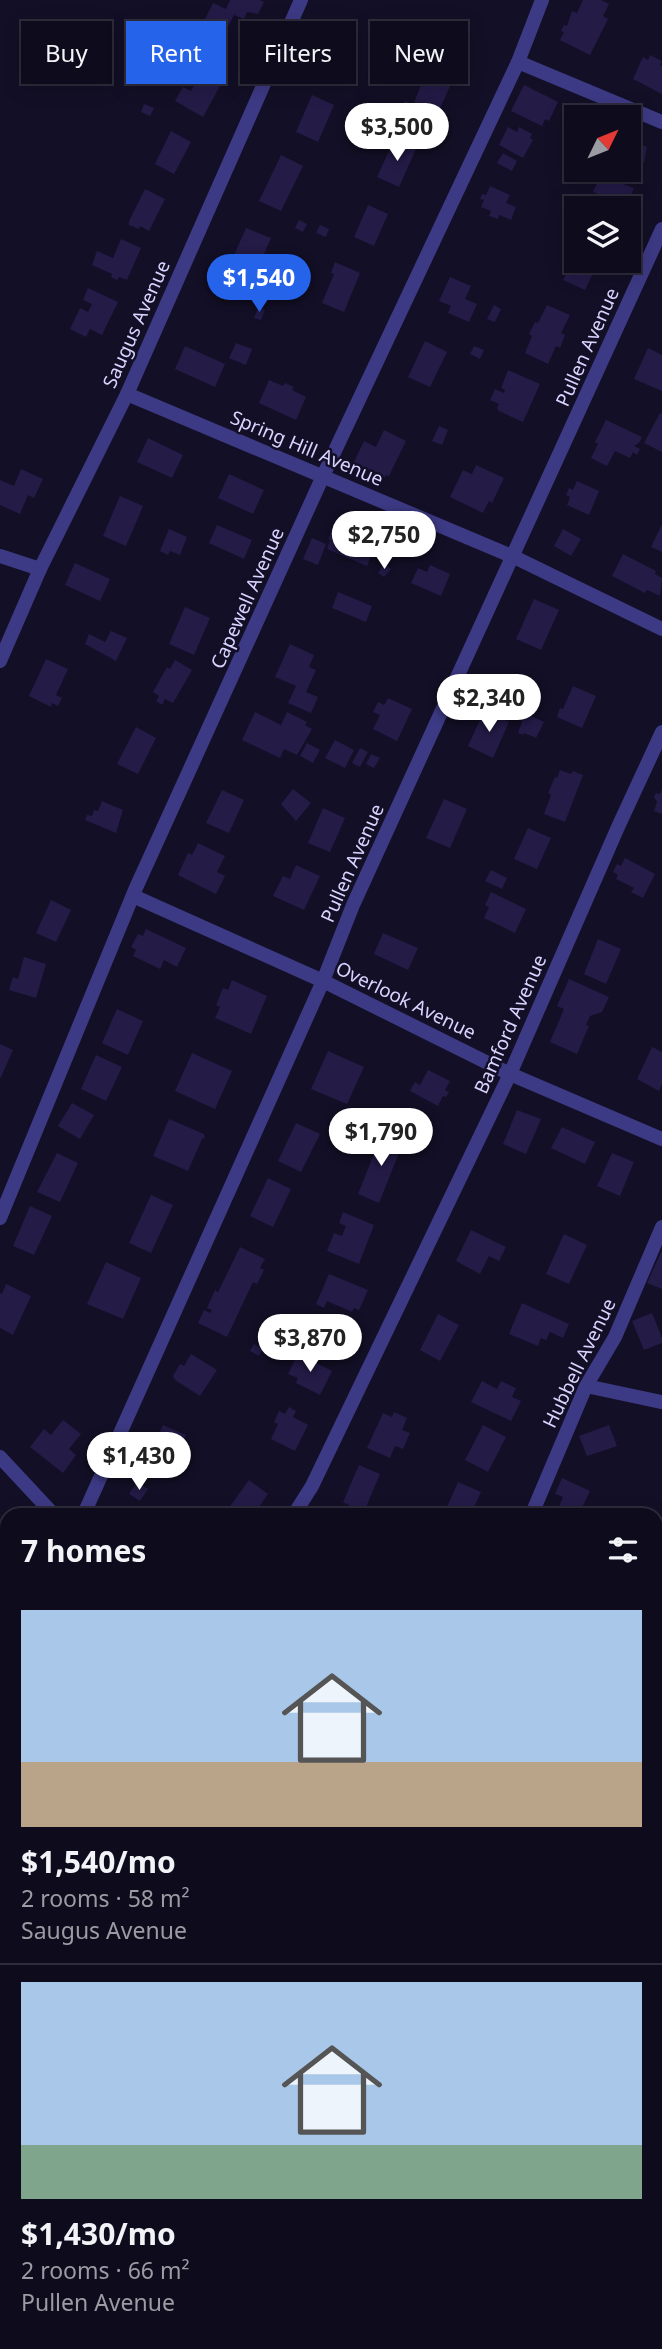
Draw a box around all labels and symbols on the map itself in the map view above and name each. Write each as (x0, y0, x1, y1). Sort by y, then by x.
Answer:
pin: $3,500 (340, 104, 454, 163)
north arrow (564, 105, 640, 182)
pin: $1,540 (202, 254, 316, 314)
street label: Saugus Avenue (96, 256, 176, 392)
street label: Pullen Avenue (549, 284, 625, 410)
street label: Spring Hill Avenue (227, 404, 387, 492)
pin: $2,750 (327, 512, 441, 571)
street label: Capewell Avenue (204, 523, 290, 673)
pin: $2,340 (432, 674, 546, 734)
street label: Pullen Avenue (314, 800, 390, 926)
street label: Bamford Avenue (468, 950, 552, 1098)
street label: Overlook Avenue (332, 955, 480, 1045)
pin: $1,790 (324, 1108, 438, 1168)
street label: Hubbell Avenue (536, 1294, 622, 1432)
pin: $3,870 (253, 1314, 367, 1374)
pin: $1,430 (82, 1432, 196, 1492)

